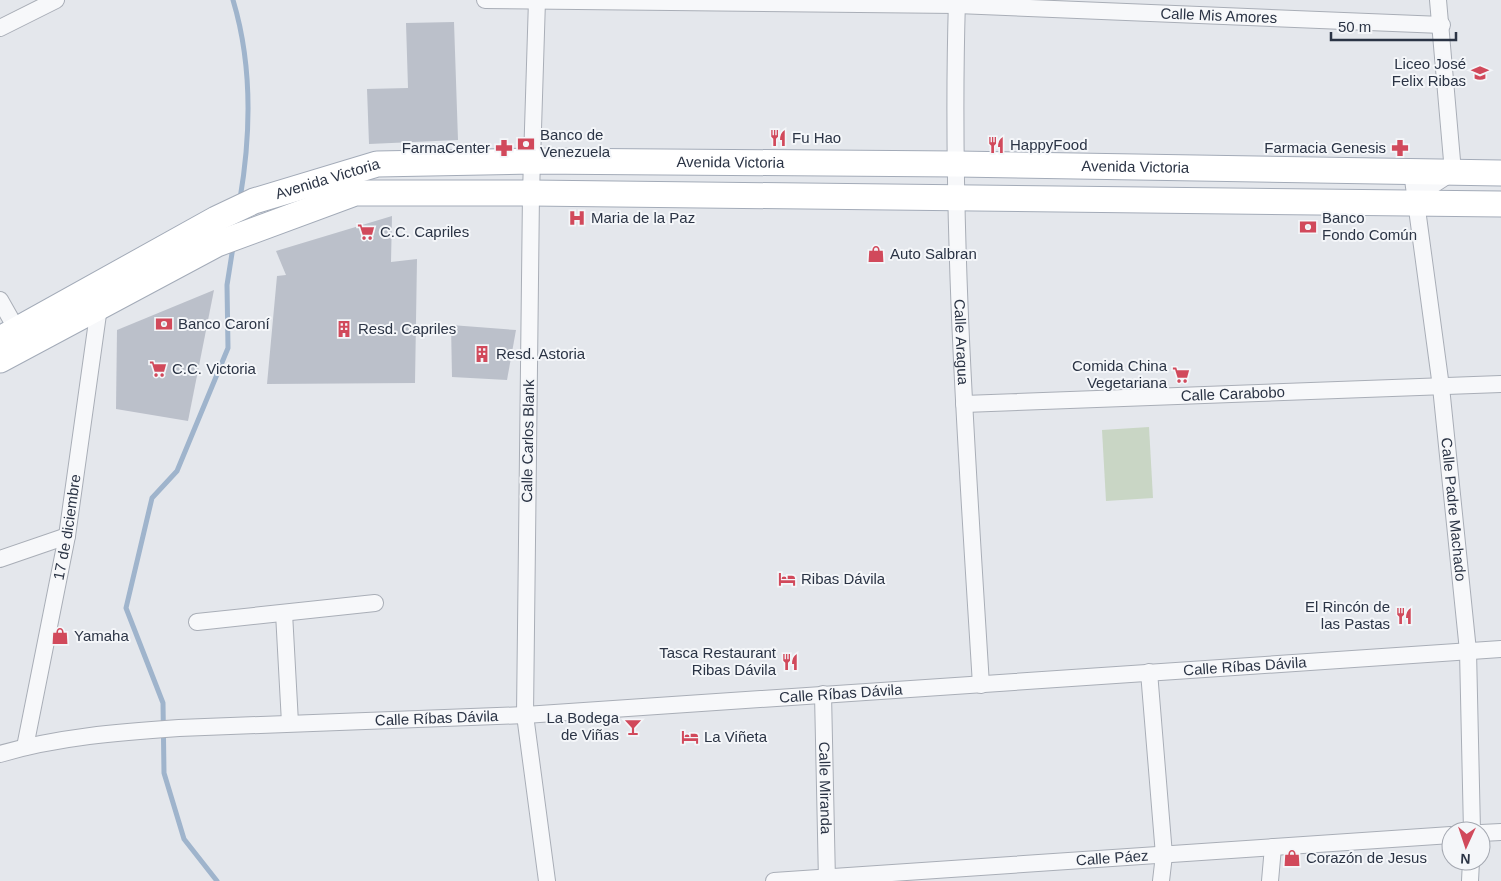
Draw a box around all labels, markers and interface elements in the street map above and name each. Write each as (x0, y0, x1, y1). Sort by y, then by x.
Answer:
street label: Calle Mis Amores (1160, 4, 1277, 26)
scale bar (1331, 10, 1456, 42)
text: 50 m (1338, 18, 1371, 35)
place label: Liceo José Felix Ribas (1392, 55, 1466, 89)
school or university icon: Liceo José Felix Ribas (1470, 63, 1490, 83)
place label: Banco de Venezuela (540, 126, 611, 160)
restaurant icon: Fu Hao (768, 128, 788, 148)
place label: Fu Hao (792, 129, 841, 146)
bank icon: Banco de Venezuela (516, 134, 536, 154)
restaurant icon: HappyFood (986, 135, 1006, 155)
place label: HappyFood (1010, 136, 1088, 153)
pharmacy icon: FarmaCenter (494, 138, 514, 158)
pharmacy icon: Farmacia Genesis (1390, 138, 1410, 158)
place label: FarmaCenter (402, 139, 490, 156)
place label: Farmacia Genesis (1264, 139, 1386, 156)
street label: Avenida Victoria (676, 153, 785, 171)
street label: Avenida Victoria (273, 155, 382, 202)
street label: Avenida Victoria (1081, 157, 1190, 176)
hospital icon: Maria de la Paz (567, 208, 587, 228)
place label: Maria de la Paz (591, 209, 695, 226)
place label: Banco Fondo Común (1322, 209, 1417, 243)
bank icon: Banco Fondo Común (1298, 217, 1318, 237)
supermarket icon: C.C. Capriles (356, 222, 376, 242)
place label: C.C. Capriles (380, 223, 469, 240)
shop icon: Auto Salbran (866, 244, 886, 264)
place label: Auto Salbran (890, 245, 977, 262)
street label: Calle Aragua (951, 299, 972, 386)
bank icon: Banco Caroní (154, 314, 174, 334)
place label: Banco Caroní (178, 315, 271, 332)
building icon: Resd. Capriles (334, 319, 354, 339)
place label: Resd. Capriles (358, 320, 456, 337)
building icon: Resd. Astoria (472, 344, 492, 364)
place label: Resd. Astoria (496, 345, 586, 362)
place label: Comida China Vegetariana (1072, 357, 1168, 391)
supermarket icon: C.C. Victoria (148, 359, 168, 379)
place label: C.C. Victoria (172, 360, 257, 377)
supermarket icon: Comida China Vegetariana (1171, 365, 1191, 385)
street label: Calle Carlos Blank (518, 379, 537, 503)
street label: Calle Carabobo (1180, 383, 1285, 404)
street label: Calle Padre Machado (1438, 437, 1470, 582)
street label: 17 de diciembre (49, 473, 84, 581)
hotel icon: Ribas Dávila (777, 569, 797, 589)
place label: Ribas Dávila (801, 570, 886, 587)
place label: El Rincón de las Pastas (1305, 598, 1390, 632)
restaurant icon: El Rincón de las Pastas (1394, 606, 1414, 626)
shop icon: Yamaha (50, 626, 70, 646)
place label: Yamaha (74, 627, 129, 644)
place label: Tasca Restaurant Ribas Dávila (659, 644, 777, 678)
restaurant icon: Tasca Restaurant Ribas Dávila (780, 652, 800, 672)
street label: Calle Ríbas Dávila (1183, 653, 1308, 678)
street label: Calle Ríbas Dávila (779, 680, 904, 706)
street label: Calle Ríbas Dávila (375, 707, 499, 729)
place label: La Bodega de Viñas (546, 709, 620, 743)
bar icon: La Bodega de Viñas (623, 717, 643, 737)
hotel icon: La Viñeta (680, 727, 700, 747)
place label: La Viñeta (704, 728, 768, 745)
street label: Calle Miranda (816, 741, 835, 835)
north arrow (1441, 821, 1491, 871)
street label: Calle Páez (1075, 847, 1149, 868)
shop icon: Corazón de Jesus (1282, 848, 1302, 868)
place label: Corazón de Jesus (1306, 849, 1427, 866)
text: N (1460, 851, 1471, 867)

